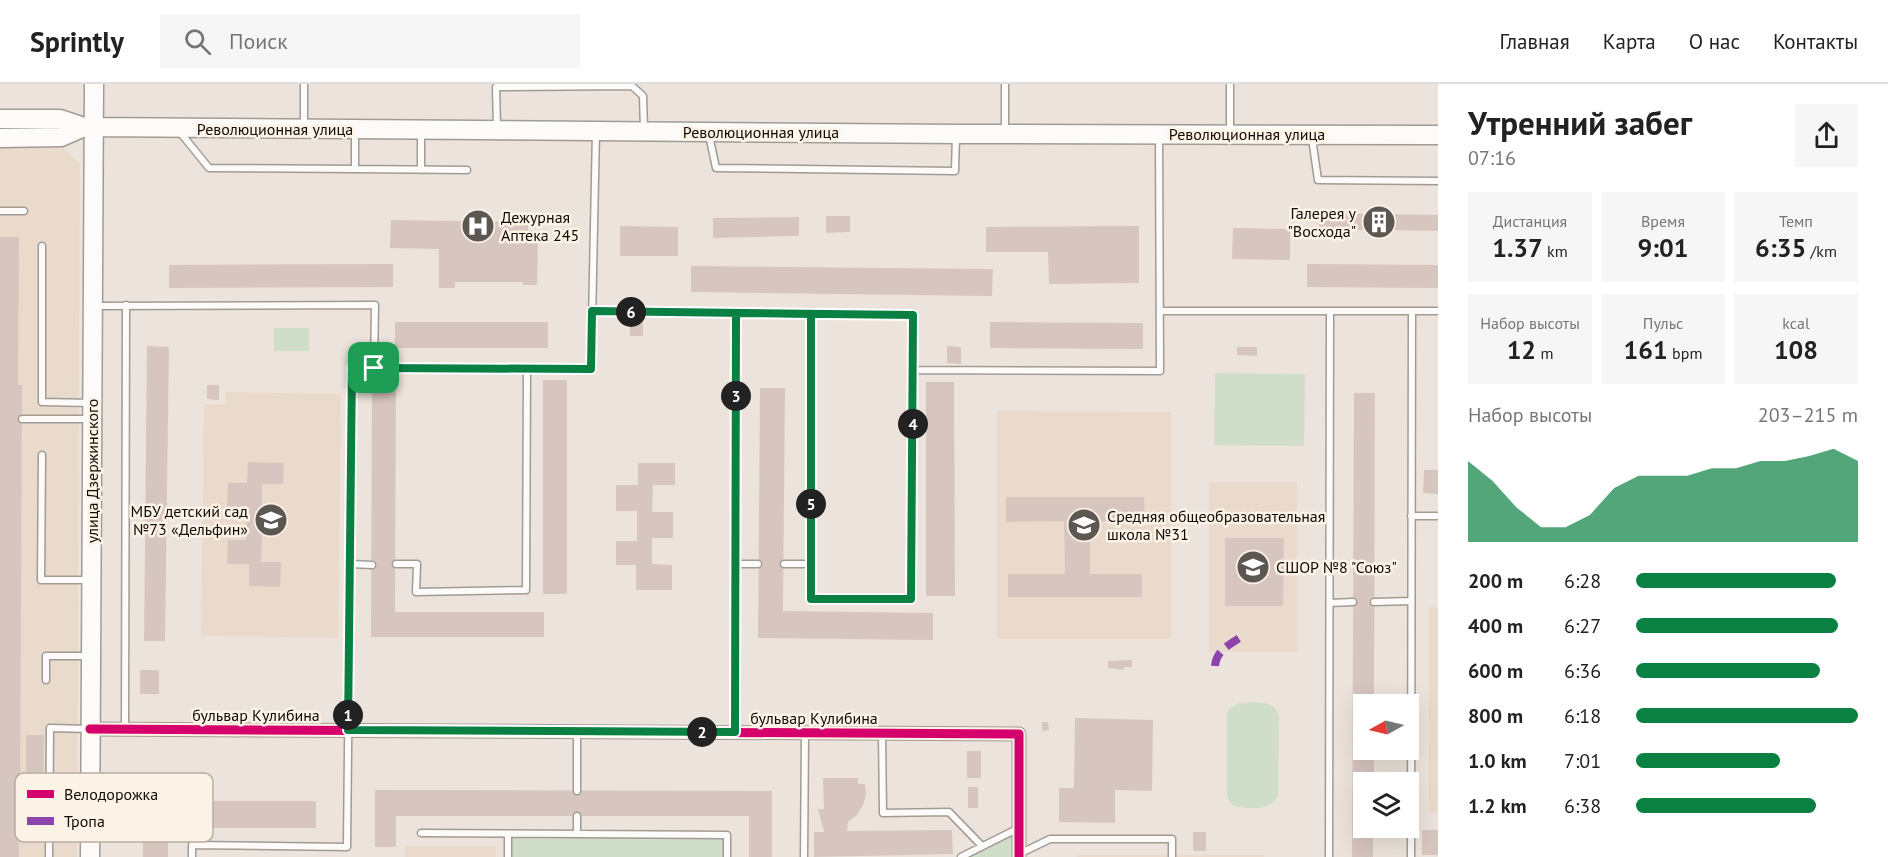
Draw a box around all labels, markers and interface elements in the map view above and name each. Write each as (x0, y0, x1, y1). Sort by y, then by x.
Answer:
search box (160, 14, 580, 68)
text: Sprintly (30, 23, 124, 60)
icon: search (181, 25, 214, 58)
text: Поиск (229, 27, 288, 55)
text: Главная (1499, 28, 1570, 55)
text: Карта (1603, 28, 1656, 55)
text: О нас (1689, 28, 1740, 55)
text: Контакты (1773, 28, 1858, 55)
text: Утренний забег (1468, 101, 1692, 144)
button: share (1795, 104, 1858, 167)
street label: Революционная улица (197, 119, 353, 139)
street label: Революционная улица (683, 122, 839, 142)
street label: Революционная улица (1169, 124, 1325, 144)
text: 07:16 (1468, 145, 1516, 171)
place label: Галерея у "Восхода" (1287, 203, 1357, 241)
building icon: Галерея у "Восхода" (1361, 204, 1397, 240)
place label: Дежурная Аптека 245 (501, 207, 579, 245)
hospital icon: Дежурная Аптека 245 (460, 208, 496, 244)
text: Дистанция (1493, 211, 1567, 231)
text: Время (1641, 211, 1685, 231)
text: Темп (1779, 211, 1813, 231)
text: 1.37 (1492, 231, 1543, 264)
text: 9:01 (1637, 231, 1689, 264)
text: 6:35 (1755, 231, 1806, 264)
text: km (1543, 241, 1568, 261)
text: /km (1806, 241, 1837, 261)
pin: 6 (616, 297, 646, 327)
text: 6 (626, 302, 636, 322)
text: Набор высоты (1480, 313, 1580, 333)
text: Пульс (1643, 313, 1683, 333)
text: kcal (1782, 313, 1810, 333)
text: 12 (1507, 333, 1536, 366)
text: 161 (1624, 333, 1668, 366)
text: 108 (1774, 333, 1818, 366)
pin (348, 342, 399, 393)
text: m (1536, 343, 1553, 363)
text: bpm (1668, 343, 1702, 363)
icon: arrive (357, 351, 390, 384)
pin: 3 (721, 381, 751, 411)
text: 3 (731, 386, 741, 406)
street label: улица Дзержинского (82, 399, 102, 543)
text: Набор высоты (1468, 402, 1592, 428)
text: 203–215 m (1758, 402, 1858, 428)
pin: 4 (898, 409, 928, 439)
text: 4 (908, 414, 918, 434)
pin: 5 (796, 489, 826, 519)
text: 5 (806, 494, 816, 514)
place label: МБУ детский сад №73 «Дельфин» (131, 501, 248, 539)
school or university icon: МБУ детский сад №73 «Дельфин» (253, 502, 289, 538)
place label: Средняя общеобразовательная школа №31 (1107, 506, 1325, 544)
school or university icon: Средняя общеобразовательная школа №31 (1066, 507, 1102, 543)
school or university icon: СШОР №8 "Союз" (1235, 549, 1271, 585)
place label: СШОР №8 "Союз" (1276, 557, 1397, 577)
text: 200 m (1468, 568, 1523, 594)
text: 6:28 (1564, 568, 1601, 594)
text: 400 m (1468, 613, 1523, 639)
text: 6:27 (1564, 613, 1601, 639)
text: 600 m (1468, 658, 1523, 684)
text: 6:36 (1564, 658, 1601, 684)
north arrow (1353, 694, 1419, 760)
map controls (1353, 694, 1419, 838)
pin: 1 (333, 700, 363, 730)
text: 800 m (1468, 703, 1523, 729)
text: 6:18 (1564, 703, 1601, 729)
street label: бульвар Кулибина (192, 705, 320, 725)
text: 1 (343, 705, 353, 725)
street label: бульвар Кулибина (750, 708, 878, 728)
pin: 2 (687, 717, 717, 747)
text: 2 (697, 722, 707, 742)
text: 1.0 km (1468, 748, 1527, 774)
text: 7:01 (1564, 748, 1601, 774)
button: layers (1353, 772, 1419, 838)
legend (15, 773, 213, 842)
text: Велодорожка (64, 784, 158, 804)
text: 1.2 km (1468, 793, 1527, 819)
text: 6:38 (1564, 793, 1601, 819)
text: Тропа (64, 811, 105, 831)

